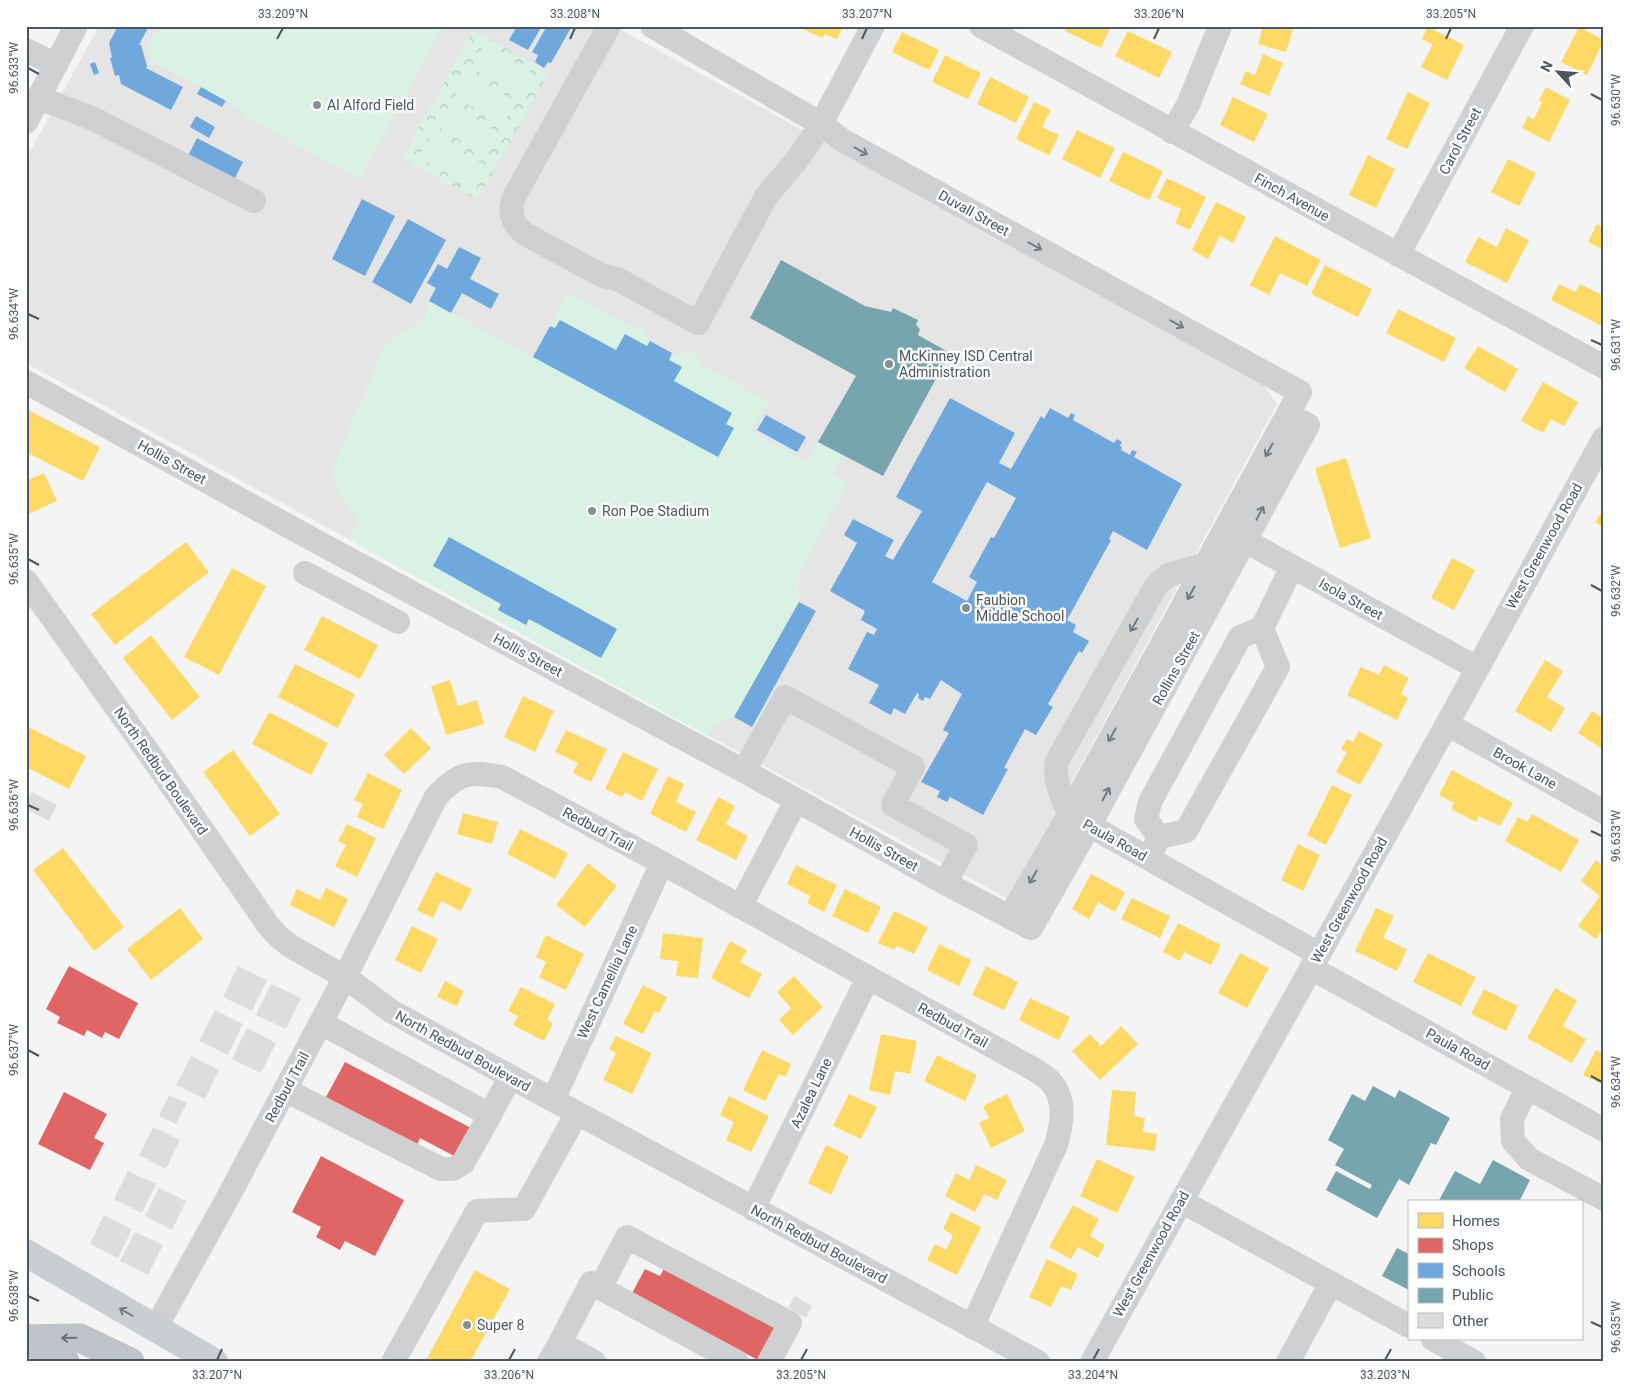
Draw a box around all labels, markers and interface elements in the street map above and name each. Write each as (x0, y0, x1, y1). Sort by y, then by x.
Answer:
text: 33.209°N (258, 7, 308, 21)
text: 33.208°N (550, 7, 600, 21)
text: 33.207°N (842, 7, 892, 21)
text: 33.206°N (1134, 7, 1184, 21)
text: 33.205°N (1426, 7, 1476, 21)
text: 96.633°W (7, 42, 21, 94)
north arrow (1532, 48, 1582, 98)
text: N (1537, 58, 1556, 74)
text: 96.630°W (1609, 74, 1623, 126)
place label: Al Alford Field (327, 97, 414, 113)
marker: Al Alford Field (311, 99, 323, 111)
street label: Carol Street (1436, 105, 1484, 177)
one-way arrow (854, 146, 868, 156)
street label: Finch Avenue (1252, 170, 1332, 224)
street label: Duvall Street (936, 187, 1013, 239)
one-way arrow (1027, 241, 1041, 251)
text: 96.634°W (7, 288, 21, 340)
text: 96.631°W (1609, 319, 1623, 371)
one-way arrow (1169, 320, 1184, 330)
place label: McKinney ISD Central Administration (899, 348, 1033, 380)
marker: McKinney ISD Central Administration (883, 358, 895, 370)
street label: Hollis Street (135, 437, 209, 488)
one-way arrow (1263, 443, 1273, 457)
street label: West Greenwood Road (1503, 480, 1585, 612)
place label: Ron Poe Stadium (602, 503, 709, 519)
marker: Ron Poe Stadium (586, 505, 598, 517)
one-way arrow (1255, 506, 1265, 521)
text: 96.635°W (7, 533, 21, 585)
text: 96.632°W (1609, 565, 1623, 617)
street label: Isola Street (1316, 575, 1386, 623)
one-way arrow (1185, 585, 1195, 600)
place label: Faubion Middle School (976, 592, 1064, 624)
marker: Faubion Middle School (960, 602, 972, 614)
one-way arrow (1128, 618, 1138, 632)
street label: Rollins Street (1149, 628, 1203, 708)
street label: Hollis Street (491, 630, 566, 680)
street label: North Redbud Boulevard (111, 704, 211, 838)
one-way arrow (1107, 728, 1117, 743)
street label: Brook Lane (1490, 744, 1560, 792)
text: 96.636°W (7, 779, 21, 831)
one-way arrow (1102, 788, 1112, 802)
street label: Redbud Trail (560, 804, 636, 854)
text: 96.633°W (1609, 810, 1623, 862)
street label: Paula Road (1080, 816, 1150, 864)
street label: Hollis Street (847, 824, 921, 875)
street label: West Greenwood Road (1308, 834, 1390, 966)
one-way arrow (1028, 870, 1038, 885)
street label: West Camellia Lane (574, 923, 640, 1041)
street label: Redbud Trail (915, 999, 991, 1051)
street label: North Redbud Boulevard (393, 1007, 533, 1095)
text: 96.637°W (7, 1024, 21, 1076)
street label: Paula Road (1423, 1025, 1493, 1073)
street label: Redbud Trail (262, 1049, 312, 1125)
street label: Azalea Lane (787, 1055, 835, 1131)
text: 96.634°W (1609, 1056, 1623, 1108)
street label: West Greenwood Road (1110, 1188, 1192, 1320)
legend (1408, 1200, 1582, 1340)
street label: North Redbud Boulevard (748, 1201, 890, 1287)
text: Homes (1452, 1212, 1500, 1230)
text: Shops (1452, 1236, 1494, 1254)
text: Schools (1452, 1262, 1506, 1280)
text: 96.638°W (7, 1270, 21, 1322)
text: Public (1452, 1286, 1493, 1304)
text: 96.635°W (1609, 1301, 1623, 1353)
one-way arrow (119, 1306, 134, 1316)
text: Other (1452, 1312, 1489, 1330)
place label: Super 8 (477, 1317, 525, 1333)
marker: Super 8 (461, 1319, 473, 1331)
one-way arrow (61, 1333, 78, 1343)
text: 33.207°N (192, 1368, 242, 1382)
text: 33.206°N (484, 1368, 534, 1382)
text: 33.205°N (776, 1368, 826, 1382)
text: 33.204°N (1068, 1368, 1118, 1382)
text: 33.203°N (1360, 1368, 1410, 1382)

